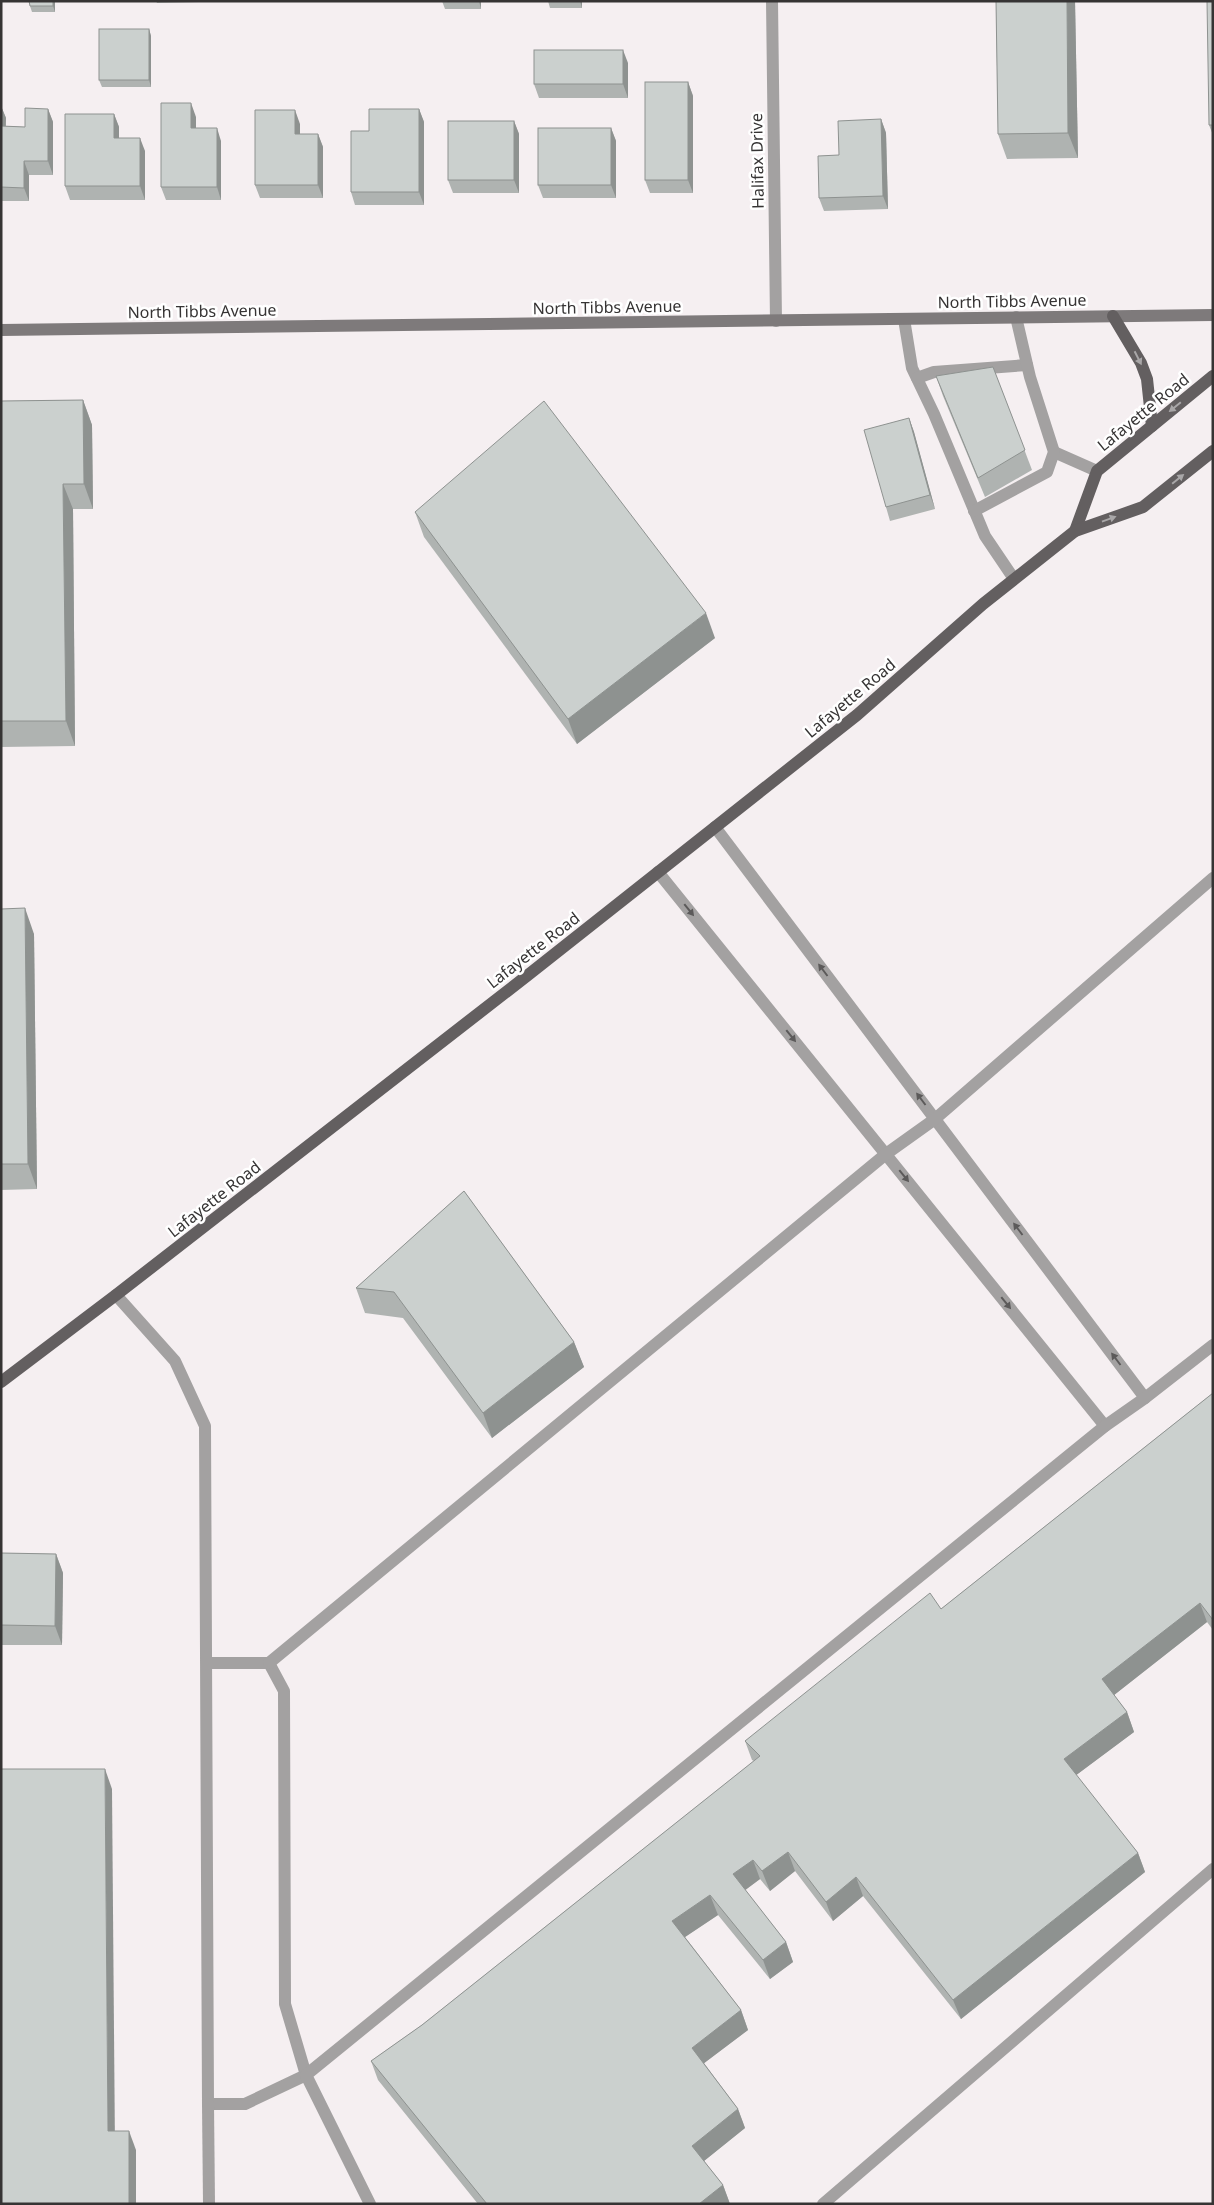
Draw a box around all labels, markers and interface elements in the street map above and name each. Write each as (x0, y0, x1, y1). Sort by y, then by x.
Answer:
street label: Halifax Drive (745, 113, 769, 209)
street label: North Tibbs Avenue (937, 289, 1087, 313)
street label: North Tibbs Avenue (532, 295, 682, 319)
street label: North Tibbs Avenue (127, 299, 277, 323)
one-way arrow (1134, 351, 1142, 365)
street label: Lafayette Road (1092, 368, 1194, 456)
one-way arrow (1169, 401, 1182, 412)
one-way arrow (1171, 473, 1184, 484)
one-way arrow (1102, 515, 1117, 523)
street label: Lafayette Road (800, 654, 900, 742)
one-way arrow (683, 903, 694, 916)
street label: Lafayette Road (482, 907, 584, 993)
one-way arrow (818, 963, 828, 977)
one-way arrow (786, 1029, 797, 1042)
one-way arrow (915, 1093, 926, 1106)
street label: Lafayette Road (163, 1156, 265, 1242)
one-way arrow (899, 1170, 910, 1183)
one-way arrow (1013, 1223, 1024, 1236)
one-way arrow (1001, 1296, 1012, 1309)
one-way arrow (1111, 1352, 1121, 1366)

